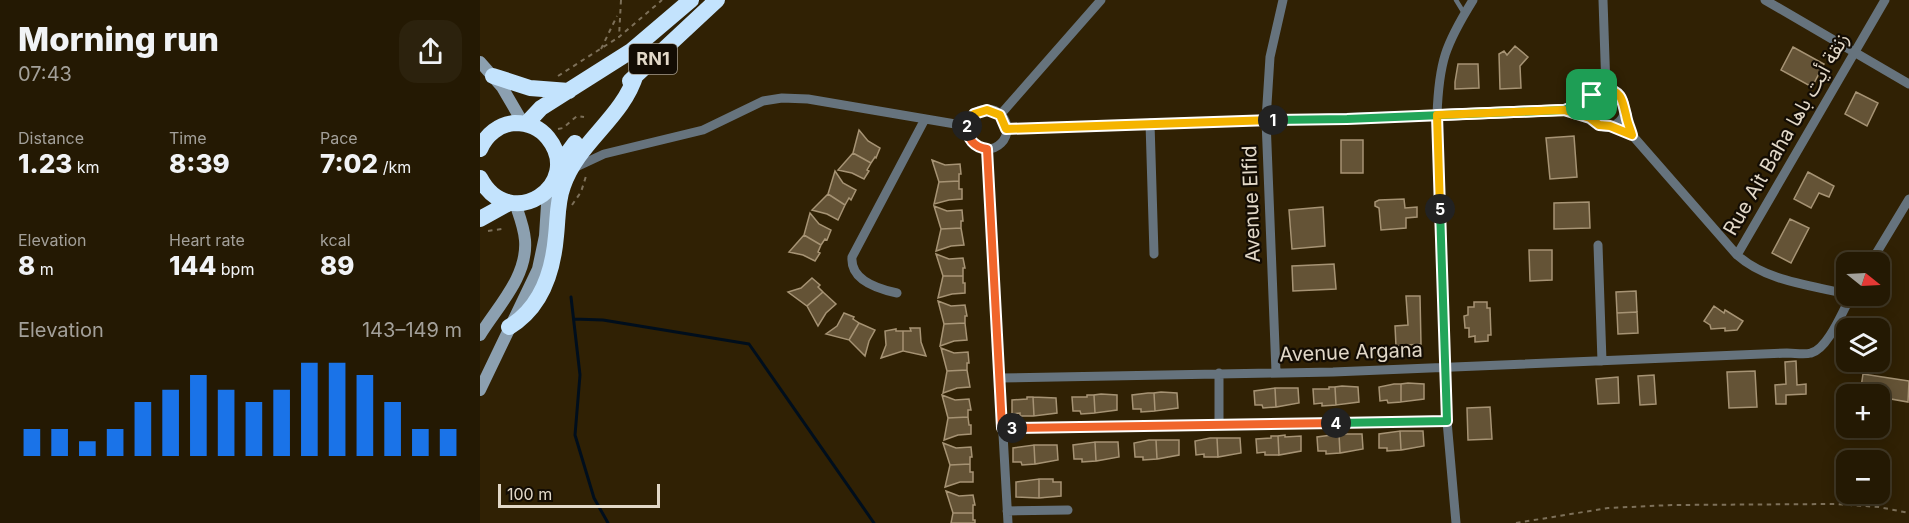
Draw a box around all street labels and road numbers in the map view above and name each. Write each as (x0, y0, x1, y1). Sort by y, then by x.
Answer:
street label: Rue Ait Baha زنقة أيت باها (1718, 28, 1854, 240)
road number: RN1 (629, 44, 677, 74)
street label: Avenue Elfid (1237, 145, 1265, 263)
street label: Avenue Argana (1279, 338, 1423, 366)

